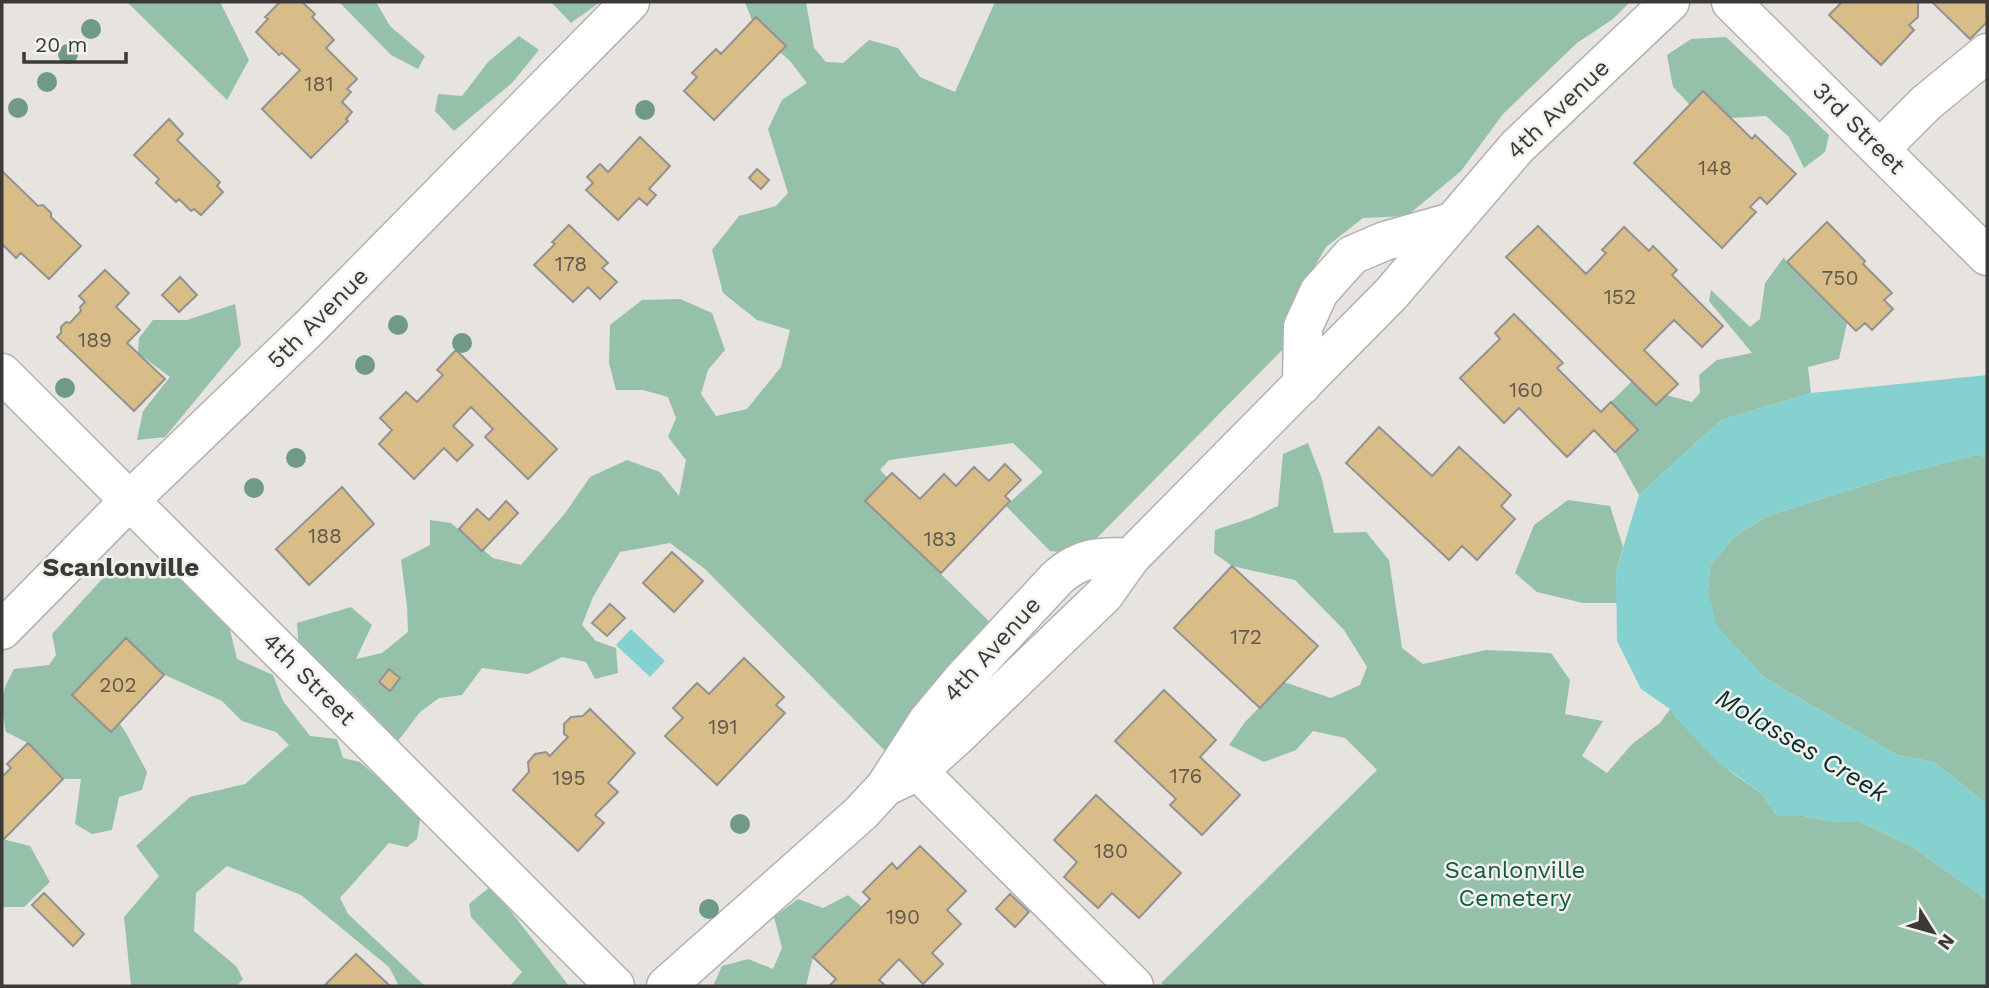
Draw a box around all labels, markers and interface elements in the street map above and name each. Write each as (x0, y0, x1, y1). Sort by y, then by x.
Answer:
scale bar (24, 21, 126, 65)
text: 20 m (35, 32, 87, 57)
street label: 4th Avenue (1501, 53, 1615, 165)
house number: 181 (304, 71, 334, 96)
street label: 3rd Street (1807, 76, 1911, 180)
house number: 148 (1698, 155, 1732, 180)
house number: 178 (555, 251, 587, 276)
street label: 5th Avenue (262, 262, 374, 374)
house number: 750 (1821, 265, 1859, 290)
house number: 152 (1604, 284, 1636, 309)
house number: 189 (78, 327, 112, 352)
house number: 160 (1509, 377, 1543, 402)
house number: 188 (308, 523, 342, 548)
house number: 183 (924, 526, 956, 551)
district label: Scanlonville (43, 552, 199, 582)
street label: 4th Avenue (938, 591, 1046, 707)
house number: 172 (1230, 624, 1262, 649)
street label: 4th Street (257, 627, 361, 731)
house number: 202 (99, 672, 137, 697)
water label: Molasses Creek (1711, 682, 1894, 808)
house number: 191 (708, 714, 738, 739)
house number: 176 (1170, 763, 1202, 788)
house number: 195 (552, 765, 586, 790)
house number: 180 (1094, 838, 1128, 863)
park label: Scanlonville Cemetery (1445, 856, 1585, 912)
north arrow (1898, 897, 1968, 967)
house number: 190 (886, 904, 920, 929)
text: N (1933, 929, 1960, 954)

